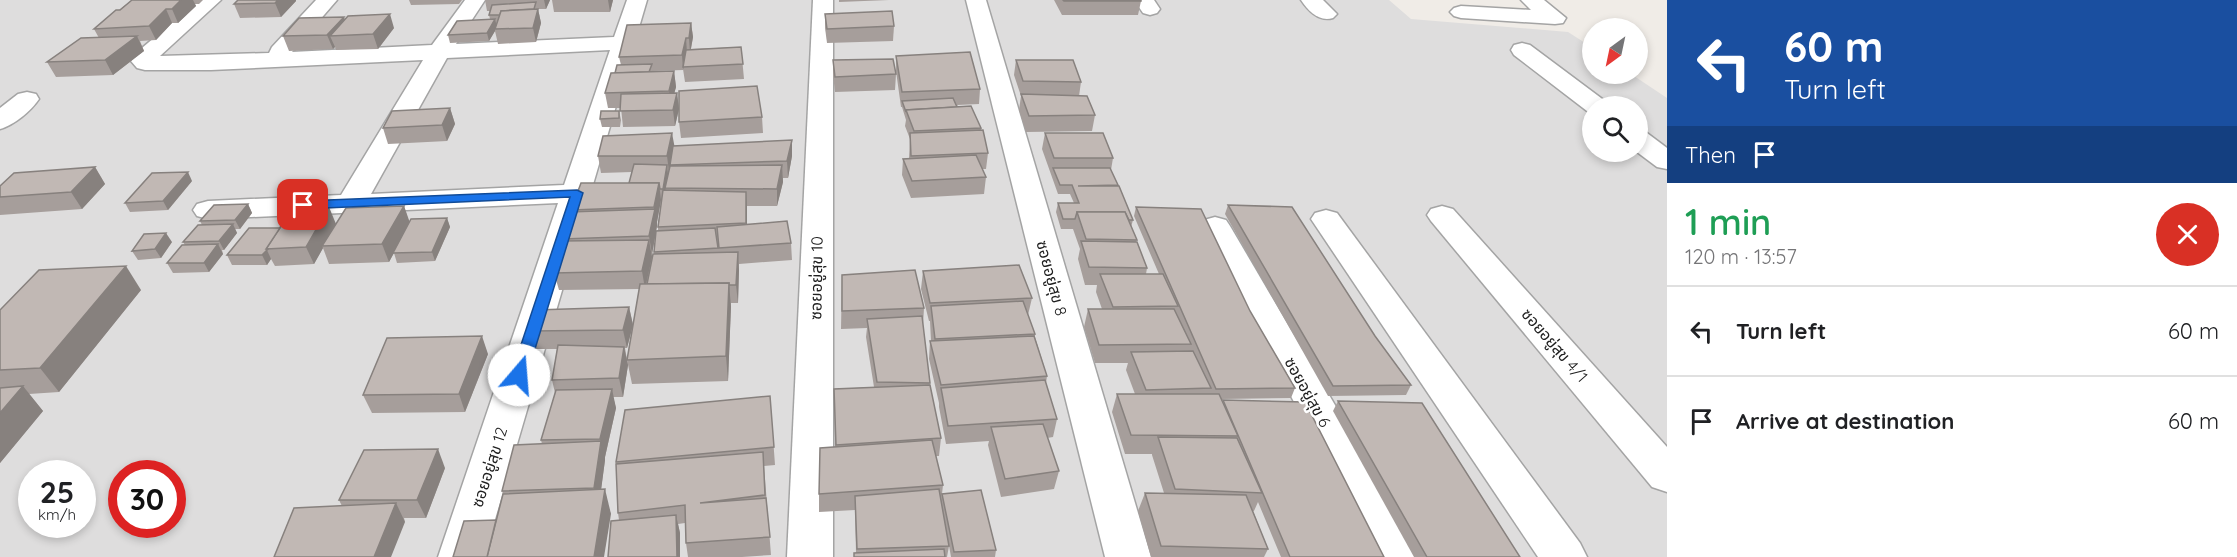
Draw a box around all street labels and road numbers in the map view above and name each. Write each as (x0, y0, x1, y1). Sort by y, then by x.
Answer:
street label: ซอยอยู่สุข 10 (805, 236, 827, 320)
street label: ซอยอยู่สุข 8 (1032, 238, 1072, 318)
street label: ซอยอยู่สุข 4/1 (1518, 304, 1592, 386)
street label: ซอยอยู่สุข 6 (1281, 353, 1336, 431)
street label: ซอยอยู่สุข 12 (467, 424, 511, 510)

